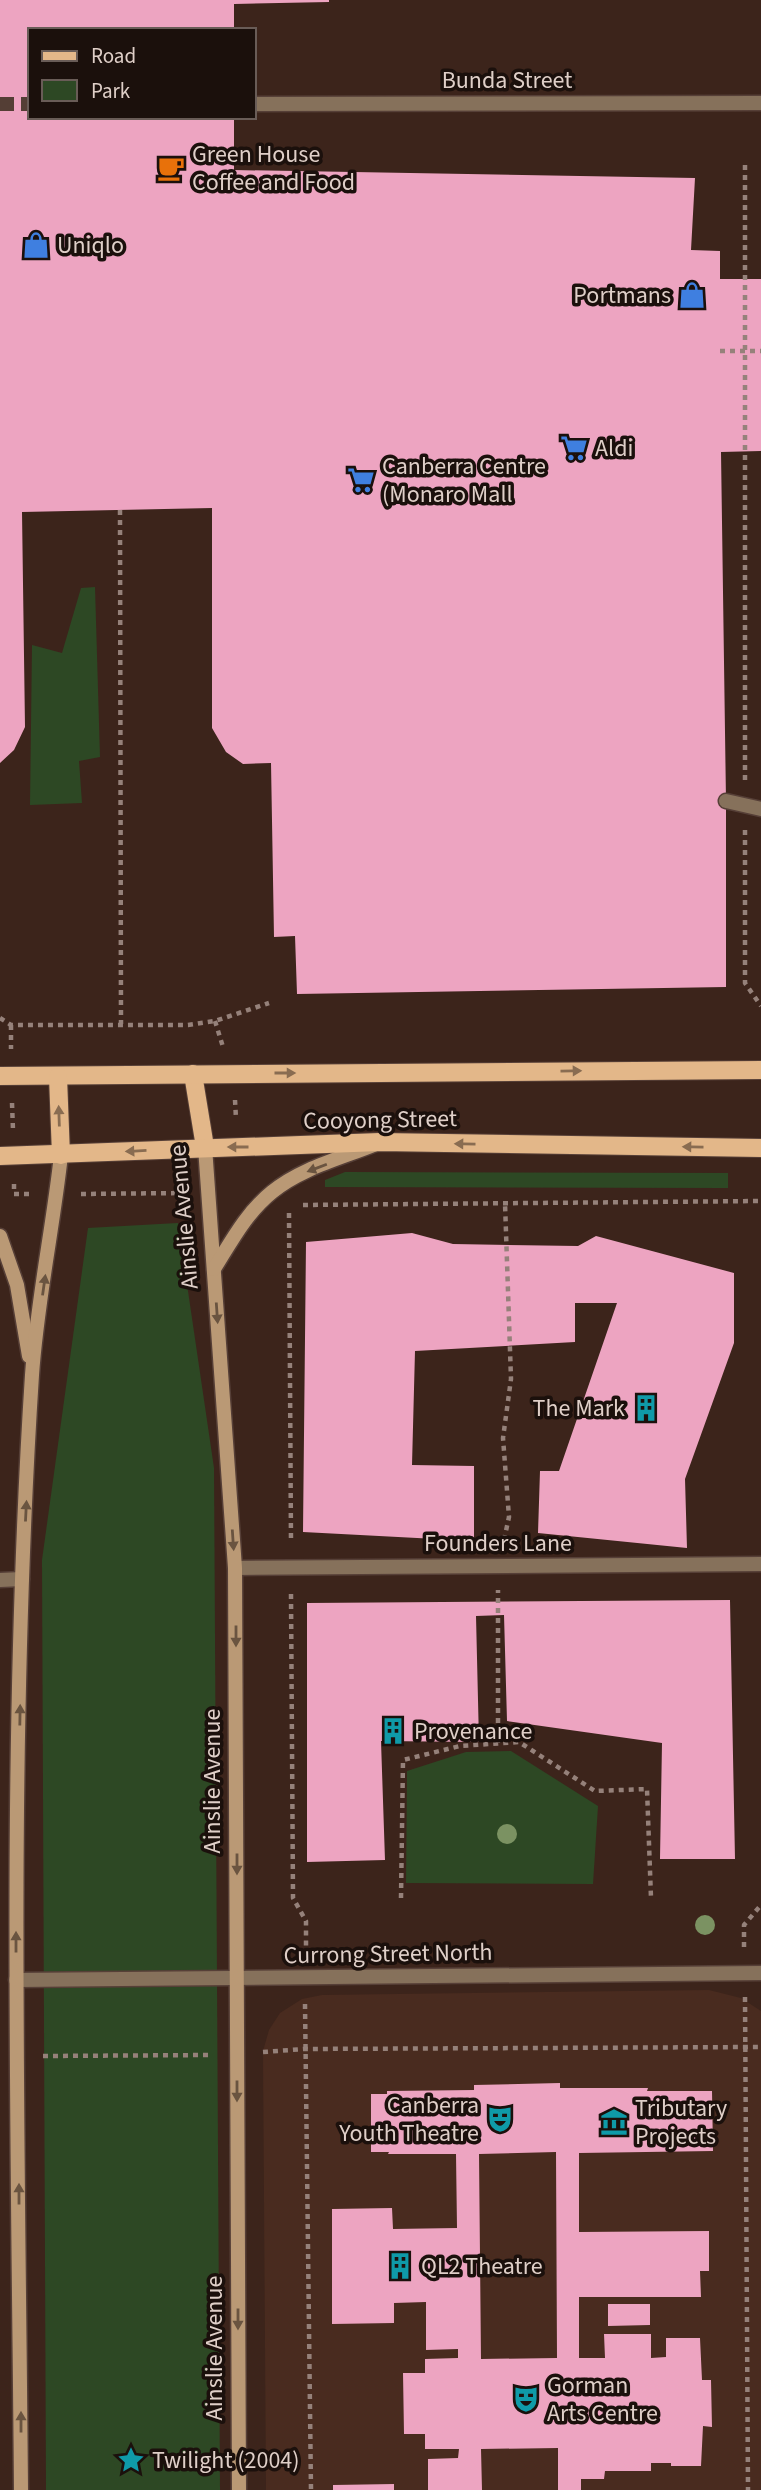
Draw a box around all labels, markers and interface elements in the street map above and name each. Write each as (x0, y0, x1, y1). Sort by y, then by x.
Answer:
legend (28, 28, 256, 119)
text: Road (91, 41, 136, 71)
street label: Bunda Street (442, 63, 572, 98)
text: Park (91, 76, 131, 106)
place label: Green House Coffee and Food (192, 137, 355, 200)
cafe icon: Green House Coffee and Food (156, 153, 186, 183)
place label: Uniqlo (57, 228, 124, 263)
shop icon: Uniqlo (21, 230, 51, 260)
place label: Portmans (573, 278, 671, 313)
shop icon: Portmans (677, 280, 707, 310)
place label: Aldi (595, 431, 633, 466)
supermarket icon: Aldi (559, 433, 589, 463)
place label: Canberra Centre (Monaro Mall (382, 449, 546, 512)
supermarket icon: Canberra Centre (Monaro Mall (346, 465, 376, 495)
one-way arrow (560, 1065, 582, 1077)
one-way arrow (275, 1068, 297, 1079)
street label: Cooyong Street (303, 1101, 457, 1139)
one-way arrow (54, 1105, 65, 1127)
one-way arrow (454, 1138, 476, 1149)
one-way arrow (227, 1141, 249, 1153)
one-way arrow (682, 1142, 704, 1153)
street label: Ainslie Avenue (160, 1143, 208, 1291)
one-way arrow (125, 1146, 147, 1157)
one-way arrow (306, 1163, 327, 1174)
one-way arrow (39, 1274, 50, 1296)
one-way arrow (212, 1302, 223, 1324)
place label: The Mark (533, 1391, 625, 1426)
building icon: The Mark (631, 1393, 661, 1423)
one-way arrow (20, 1500, 31, 1522)
street label: Founders Lane (424, 1526, 572, 1561)
one-way arrow (228, 1529, 239, 1551)
one-way arrow (230, 1626, 241, 1648)
one-way arrow (14, 1704, 25, 1726)
street label: Ainslie Avenue (195, 1709, 230, 1853)
place label: Provenance (414, 1714, 532, 1749)
building icon: Provenance (378, 1716, 408, 1746)
one-way arrow (231, 1853, 242, 1875)
one-way arrow (10, 1931, 22, 1953)
street label: Currong Street North (283, 1935, 493, 1973)
one-way arrow (232, 2081, 243, 2103)
place label: Canberra Youth Theatre (338, 2088, 479, 2151)
place label: Tributary Projects (635, 2091, 727, 2154)
theatre icon: Canberra Youth Theatre (485, 2104, 515, 2134)
museum icon: Tributary Projects (599, 2107, 629, 2137)
one-way arrow (13, 2183, 24, 2205)
place label: QL2 Theatre (421, 2249, 543, 2284)
building icon: QL2 Theatre (385, 2251, 415, 2281)
street label: Ainslie Avenue (197, 2276, 232, 2420)
one-way arrow (233, 2308, 244, 2330)
place label: Gorman Arts Centre (547, 2368, 658, 2431)
theatre icon: Gorman Arts Centre (511, 2384, 541, 2414)
one-way arrow (15, 2411, 26, 2433)
place label: Twilight (2004) (152, 2443, 300, 2478)
place icon: Twilight (2004) (116, 2445, 146, 2475)

